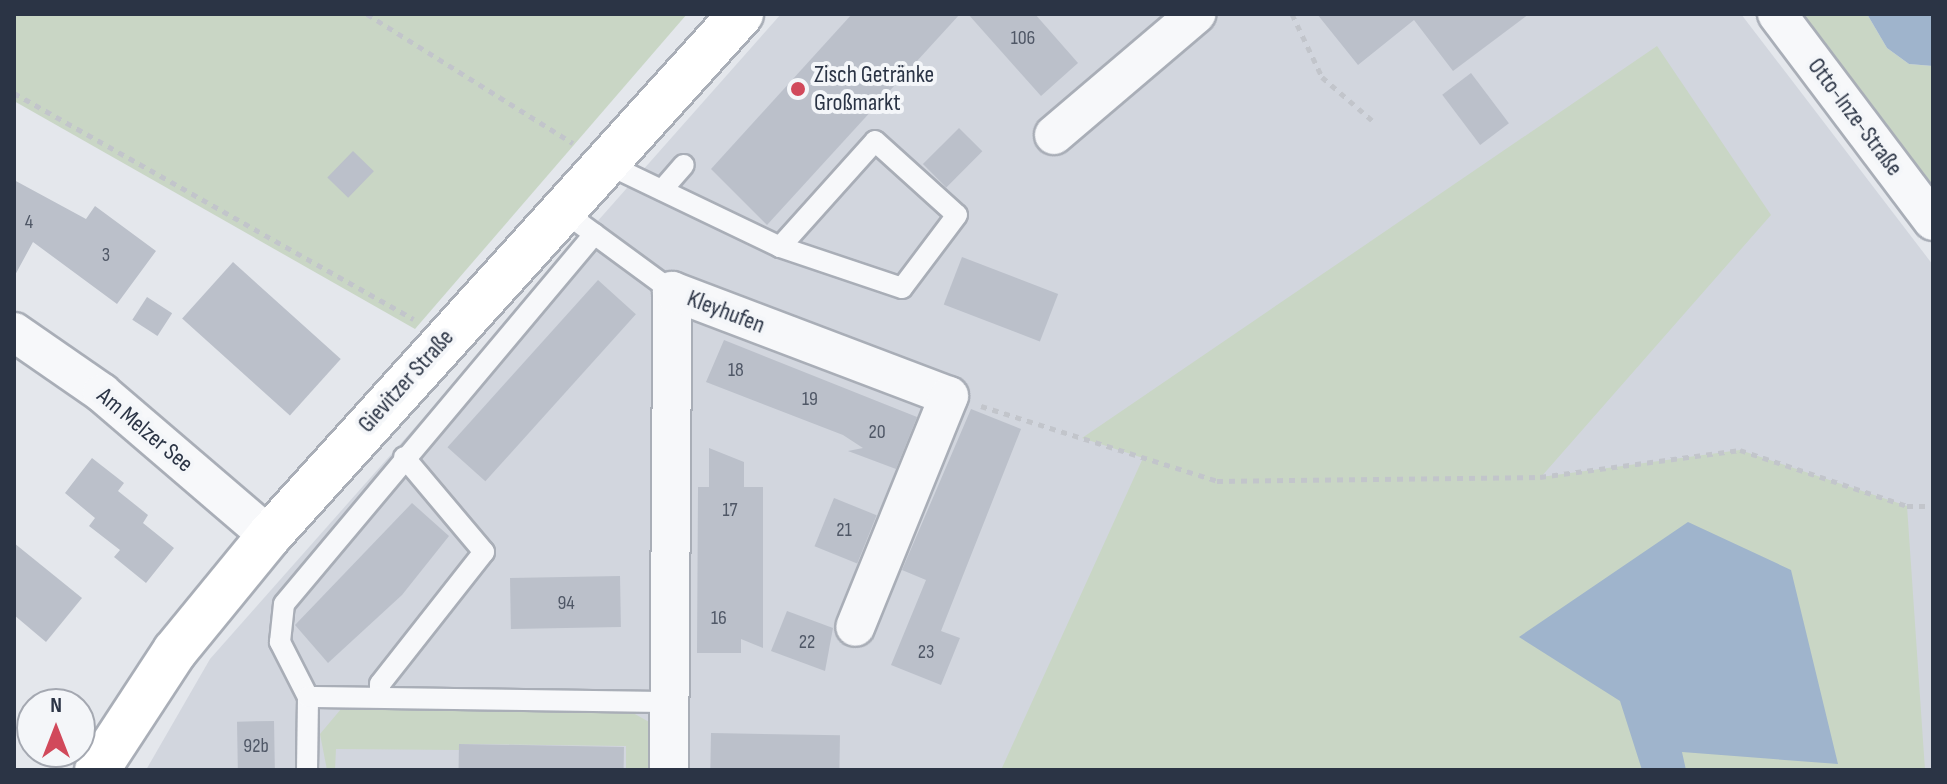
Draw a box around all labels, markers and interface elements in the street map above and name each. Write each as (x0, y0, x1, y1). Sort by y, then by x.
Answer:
house number: 106 (1011, 26, 1035, 50)
street label: Otto-Inze-Straße (1801, 53, 1909, 181)
place label: Zisch Getränke Großmarkt (814, 61, 934, 117)
marker: Zisch Getränke Großmarkt (789, 80, 807, 98)
house number: 4 (25, 210, 33, 234)
house number: 3 (102, 243, 110, 267)
street label: Kleyhufen (683, 284, 769, 340)
street label: Gievitzer Straße (352, 323, 460, 439)
house number: 18 (728, 358, 744, 382)
street label: Am Melzer See (91, 382, 199, 478)
house number: 19 (802, 387, 818, 411)
house number: 20 (868, 420, 886, 444)
house number: 17 (723, 498, 737, 522)
house number: 21 (836, 518, 852, 542)
house number: 94 (557, 591, 575, 615)
house number: 16 (711, 606, 727, 630)
house number: 22 (799, 630, 815, 654)
house number: 23 (918, 640, 934, 664)
north arrow (16, 688, 96, 768)
text: N (50, 692, 62, 719)
house number: 92b (243, 734, 269, 758)

